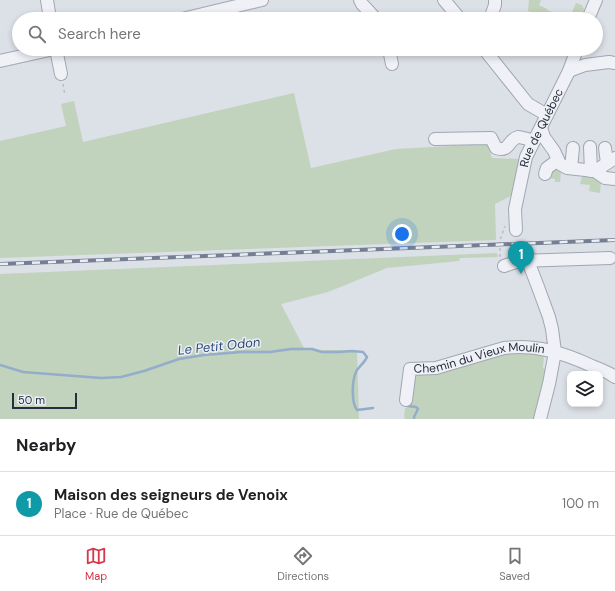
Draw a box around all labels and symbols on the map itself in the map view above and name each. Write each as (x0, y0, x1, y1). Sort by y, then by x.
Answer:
street label: Rue de Québec (516, 86, 567, 169)
your location (392, 224, 412, 244)
pin: 1 (508, 241, 534, 274)
water label: Le Petit Odon (177, 333, 261, 359)
street label: Chemin du Vieux Moulin (413, 339, 546, 377)
scale bar (12, 391, 77, 410)

